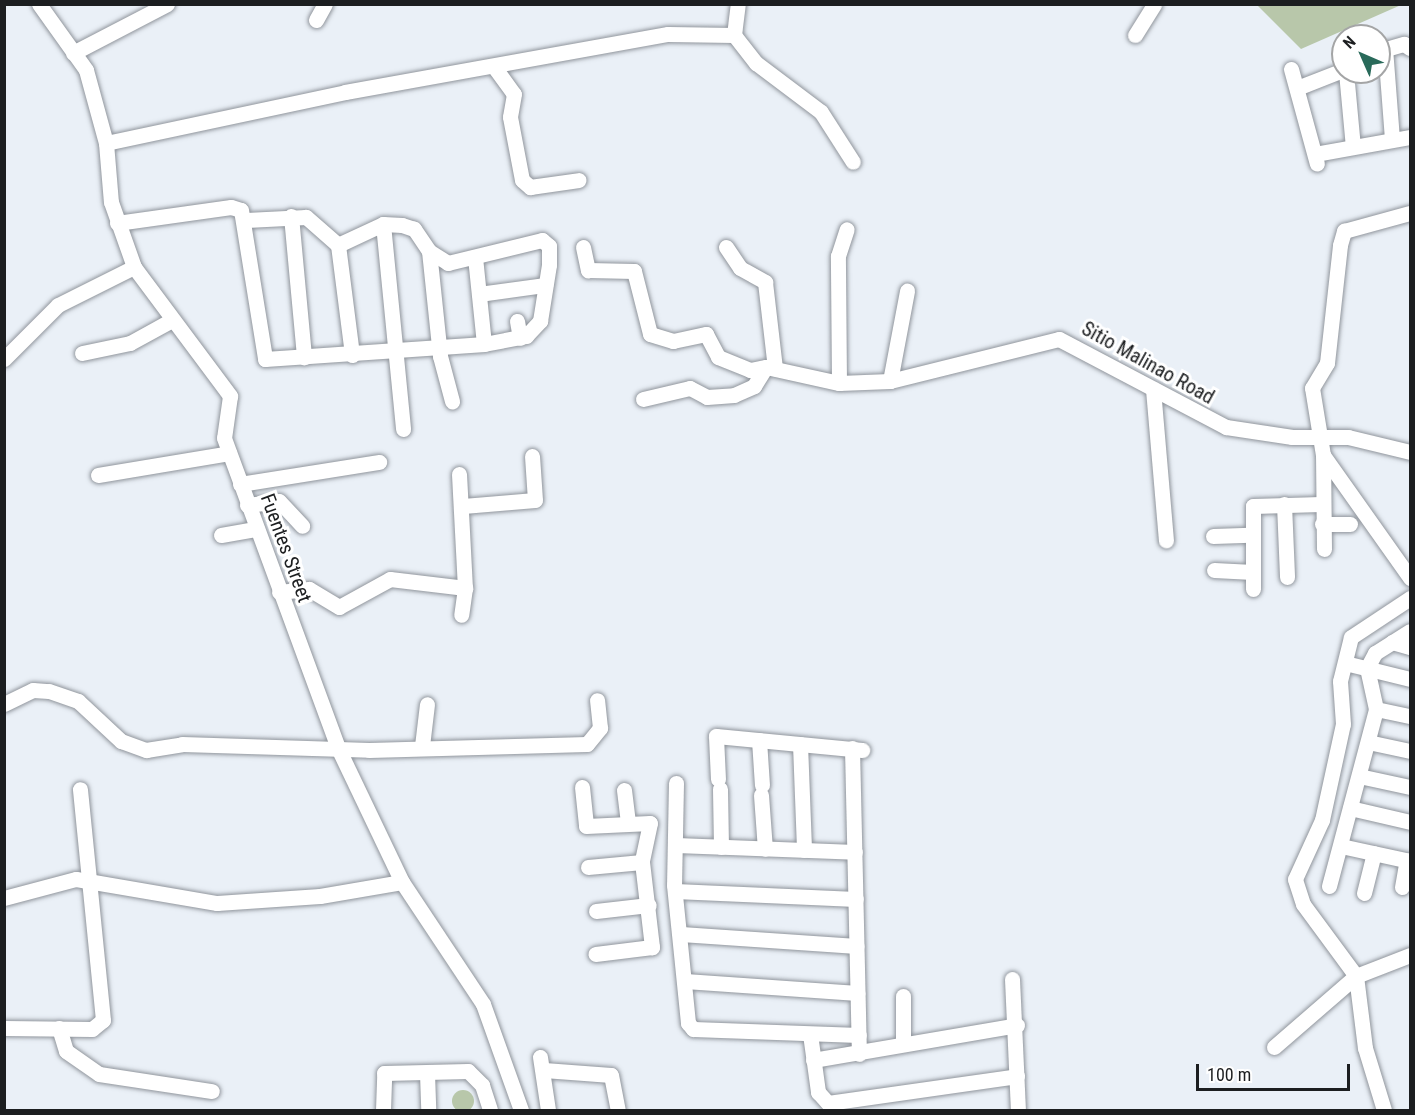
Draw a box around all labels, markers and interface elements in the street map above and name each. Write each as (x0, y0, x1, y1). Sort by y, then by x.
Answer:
north arrow (1331, 24, 1391, 84)
text: N (1339, 32, 1360, 53)
street label: Sitio Malinao Road (1077, 317, 1219, 409)
street label: Fuentes Street (255, 490, 317, 606)
scale bar (1199, 1052, 1354, 1090)
text: 100 m (1207, 1064, 1251, 1085)

